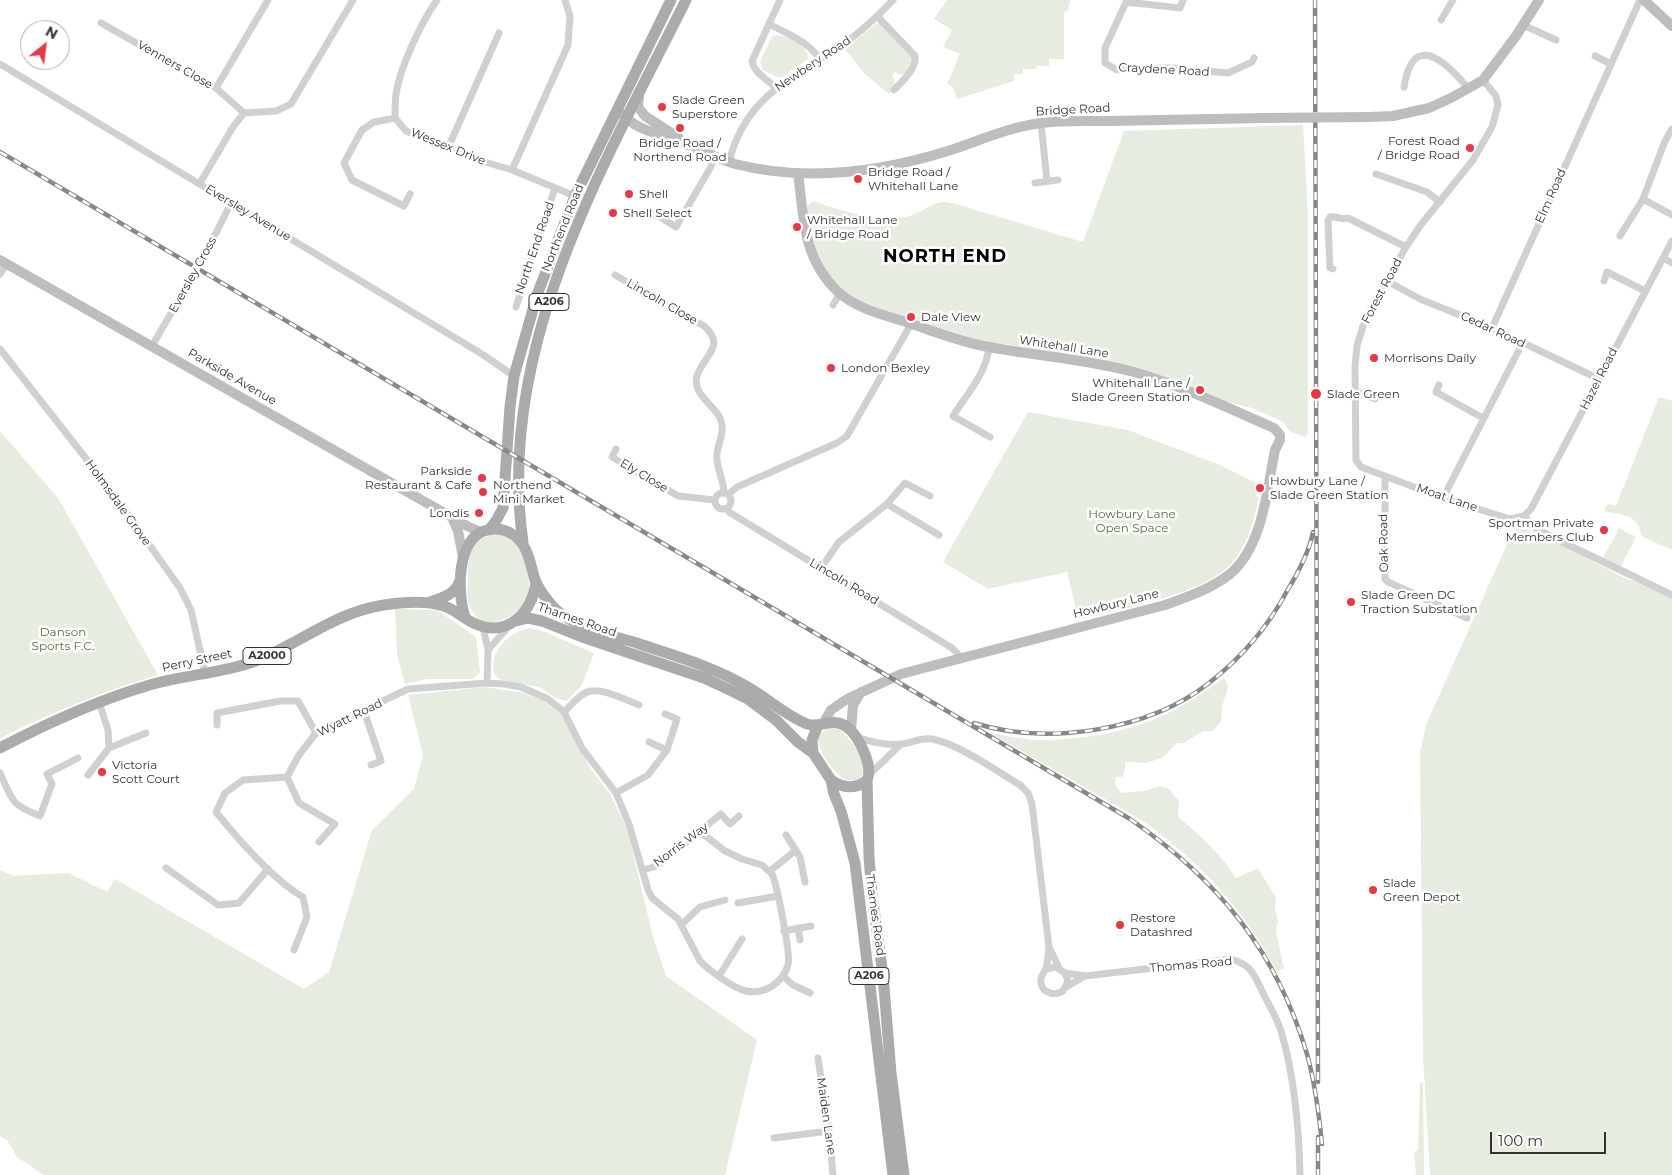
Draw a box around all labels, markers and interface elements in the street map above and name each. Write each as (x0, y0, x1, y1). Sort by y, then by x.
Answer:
north arrow (20, 20, 70, 70)
text: N (42, 22, 61, 43)
street label: Newbery Road (772, 33, 854, 95)
street label: Venners Close (135, 38, 215, 92)
street label: Craydene Road (1118, 60, 1210, 80)
place label: Slade Green Superstore (672, 93, 745, 121)
marker: Slade Green Superstore (656, 101, 668, 113)
street label: Bridge Road (1035, 101, 1111, 119)
marker: Bridge Road / Northend Road (674, 122, 686, 134)
street label: Wessex Drive (408, 125, 488, 169)
place label: Forest Road / Bridge Road (1378, 134, 1460, 162)
place label: Bridge Road / Northend Road (633, 136, 727, 164)
marker: Forest Road / Bridge Road (1464, 142, 1476, 154)
place label: Bridge Road / Whitehall Lane (868, 165, 959, 193)
street label: Elm Road (1533, 166, 1569, 226)
marker: Bridge Road / Whitehall Lane (852, 173, 864, 185)
street label: Eversley Avenue (203, 182, 293, 244)
street label: Northend Road (539, 182, 587, 274)
place label: Shell (639, 187, 668, 201)
marker: Shell (623, 188, 635, 200)
street label: North End Road (512, 200, 558, 296)
place label: Shell Select (623, 206, 692, 220)
marker: Shell Select (607, 207, 619, 219)
place label: Whitehall Lane / Bridge Road (807, 213, 898, 241)
marker: Whitehall Lane / Bridge Road (791, 221, 803, 233)
street label: Eversley Cross (166, 235, 220, 315)
district label: NORTH END (882, 246, 1008, 268)
street label: Forest Road (1359, 256, 1405, 326)
street label: Lincoln Close (624, 276, 700, 328)
road number: A206 (529, 294, 569, 310)
street label: Cedar Road (1458, 309, 1528, 351)
place label: Dale View (921, 310, 981, 324)
marker: Dale View (905, 311, 917, 323)
street label: Whitehall Lane (1018, 333, 1110, 361)
street label: Parkside Avenue (185, 346, 279, 408)
street label: Hazel Road (1577, 346, 1621, 412)
place label: Morrisons Daily (1384, 351, 1476, 365)
marker: Morrisons Daily (1368, 352, 1380, 364)
place label: London Bexley (841, 361, 930, 375)
marker: London Bexley (825, 362, 837, 374)
place label: Whitehall Lane / Slade Green Station (1071, 376, 1190, 404)
marker: Whitehall Lane / Slade Green Station (1194, 384, 1206, 396)
marker: Slade Green (1309, 387, 1323, 401)
place label: Slade Green (1327, 387, 1400, 401)
street label: Ely Close (617, 456, 671, 496)
street label: Holmsdale Grove (82, 457, 154, 549)
place label: Parkside Restaurant & Cafe (365, 464, 472, 492)
marker: Parkside Restaurant & Cafe (476, 472, 488, 484)
place label: Howbury Lane / Slade Green Station (1270, 474, 1389, 502)
place label: Northend Mini Market (493, 478, 564, 506)
street label: Moat Lane (1415, 481, 1479, 515)
marker: Howbury Lane / Slade Green Station (1254, 482, 1266, 494)
marker: Northend Mini Market (477, 486, 489, 498)
place label: Londis (429, 506, 469, 520)
marker: Londis (473, 507, 485, 519)
park label: Howbury Lane Open Space (1088, 507, 1176, 535)
street label: Oak Road (1376, 513, 1392, 573)
place label: Sportman Private Members Club (1488, 516, 1594, 544)
marker: Sportman Private Members Club (1598, 524, 1610, 536)
street label: Lincoln Road (807, 556, 881, 608)
street label: Howbury Lane (1072, 586, 1160, 622)
place label: Slade Green DC Traction Substation (1361, 588, 1478, 616)
marker: Slade Green DC Traction Substation (1345, 596, 1357, 608)
street label: Thames Road (536, 600, 618, 640)
park label: Danson Sports F.C. (32, 625, 94, 653)
street label: Perry Street (161, 647, 233, 675)
road number: A2000 (243, 648, 291, 664)
street label: Wyatt Road (315, 696, 385, 740)
place label: Victoria Scott Court (112, 758, 180, 786)
marker: Victoria Scott Court (96, 766, 108, 778)
street label: Norris Way (651, 820, 711, 870)
street label: Thames Road (862, 873, 888, 957)
place label: Slade Green Depot (1383, 876, 1460, 904)
marker: Slade Green Depot (1367, 884, 1379, 896)
place label: Restore Datashred (1130, 911, 1193, 939)
marker: Restore Datashred (1114, 919, 1126, 931)
street label: Thomas Road (1149, 954, 1233, 976)
road number: A206 (849, 968, 889, 984)
street label: Maiden Lane (813, 1076, 839, 1156)
scale bar (1492, 1122, 1608, 1154)
text: 100 m (1498, 1131, 1543, 1150)

